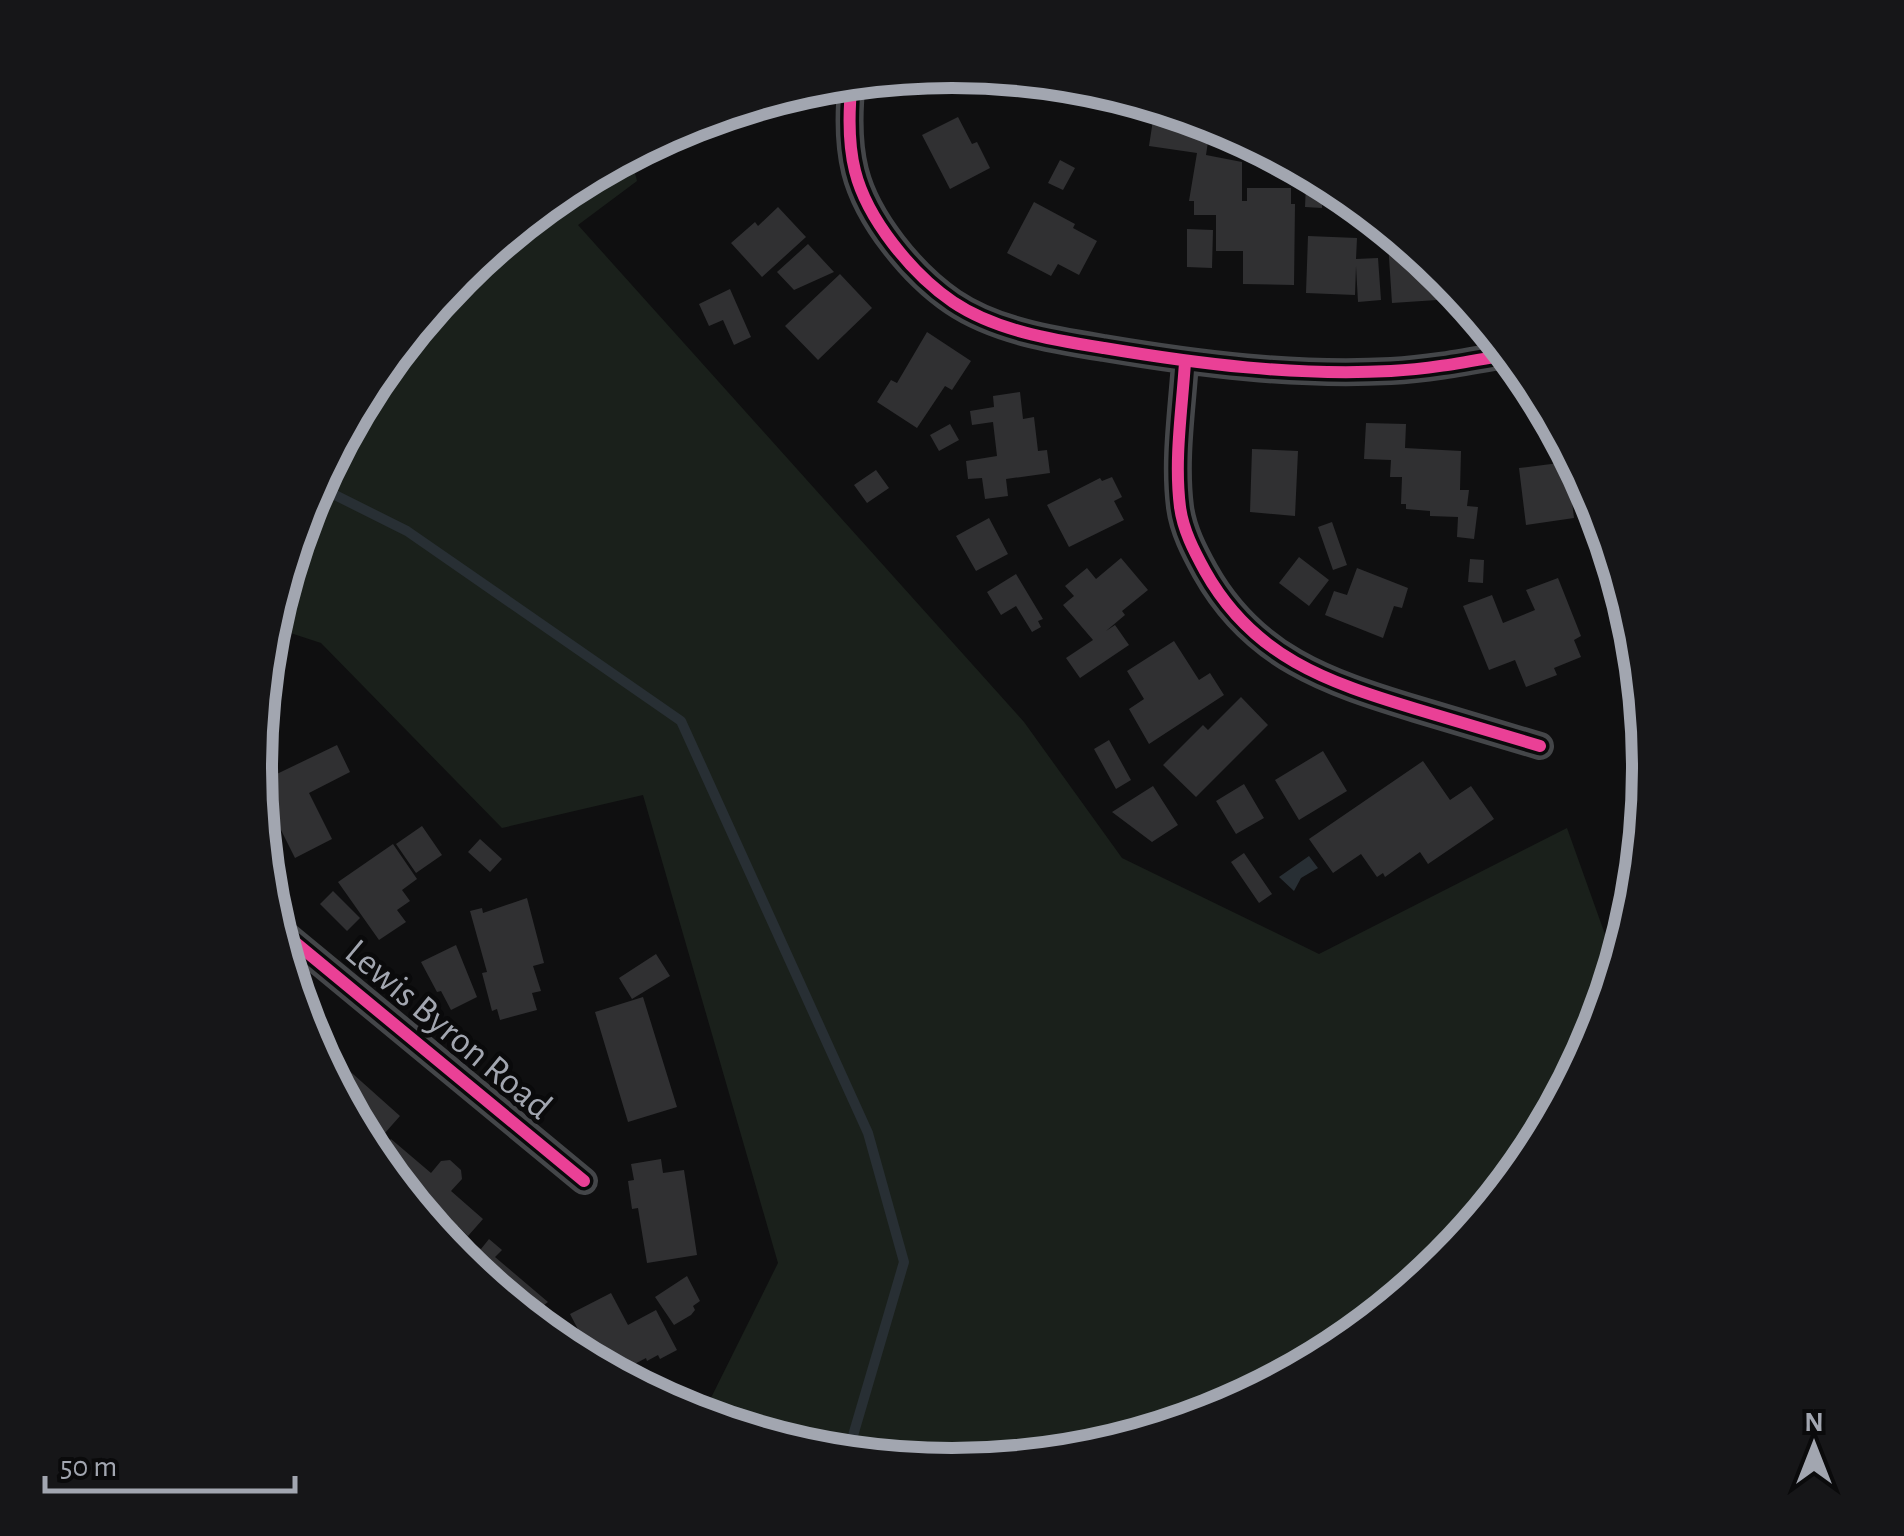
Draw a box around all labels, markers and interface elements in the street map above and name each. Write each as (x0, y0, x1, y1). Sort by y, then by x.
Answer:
street label: Lewis Byron Road (338, 933, 558, 1127)
north arrow (1764, 1396, 1864, 1496)
text: N (1804, 1409, 1824, 1437)
scale bar (45, 1431, 295, 1493)
text: 50 m (60, 1452, 117, 1482)

